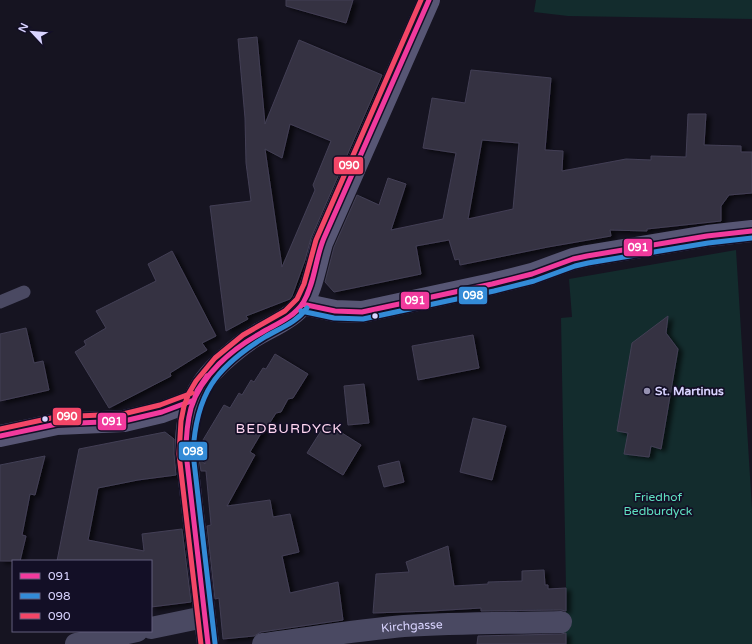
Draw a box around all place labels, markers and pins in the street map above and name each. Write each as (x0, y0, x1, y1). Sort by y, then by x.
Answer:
unlabelled marker (370, 311, 380, 321)
place label: St. Martinus (655, 384, 724, 398)
marker: St. Martinus (642, 386, 652, 396)
unlabelled marker (40, 414, 50, 424)

